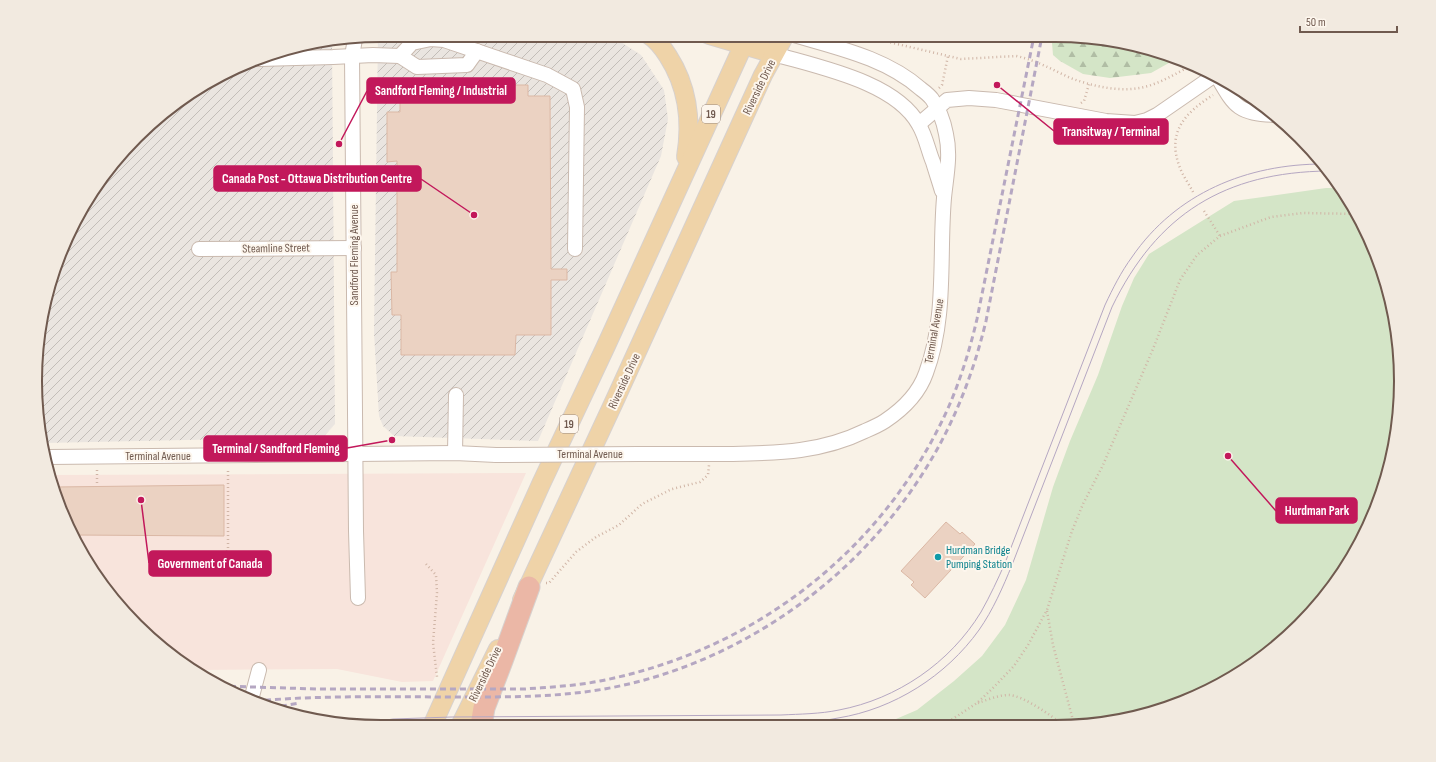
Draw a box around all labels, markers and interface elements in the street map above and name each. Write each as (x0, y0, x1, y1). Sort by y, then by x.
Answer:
scale bar (1300, 8, 1397, 34)
text: 50 m (1306, 15, 1326, 30)
street label: Riverside Drive (740, 57, 779, 117)
callout: Sandford Fleming / Industrial (367, 78, 515, 103)
text: Sandford Fleming / Industrial (375, 83, 507, 99)
road number: 19 (702, 105, 720, 123)
callout: Transitway / Terminal (1054, 119, 1168, 144)
text: Transitway / Terminal (1062, 124, 1160, 140)
callout: Canada Post - Ottawa Distribution Centre (214, 166, 421, 191)
text: Canada Post - Ottawa Distribution Centre (222, 171, 413, 187)
street label: Sandford Fleming Avenue (347, 204, 362, 305)
street label: Steamline Street (242, 240, 310, 257)
street label: Terminal Avenue (921, 297, 948, 365)
street label: Riverside Drive (605, 351, 644, 411)
road number: 19 (560, 415, 578, 433)
callout: Terminal / Sandford Fleming (204, 436, 347, 461)
text: Terminal / Sandford Fleming (212, 441, 340, 457)
street label: Terminal Avenue (557, 447, 623, 462)
street label: Terminal Avenue (125, 449, 191, 464)
callout: Hurdman Park (1276, 498, 1357, 523)
text: Hurdman Park (1285, 503, 1350, 519)
place label: Hurdman Bridge Pumping Station (946, 543, 1012, 572)
callout: Government of Canada (149, 551, 271, 576)
marker: Hurdman Bridge Pumping Station (933, 552, 943, 562)
text: Government of Canada (157, 556, 263, 572)
street label: Riverside Drive (466, 644, 505, 704)

